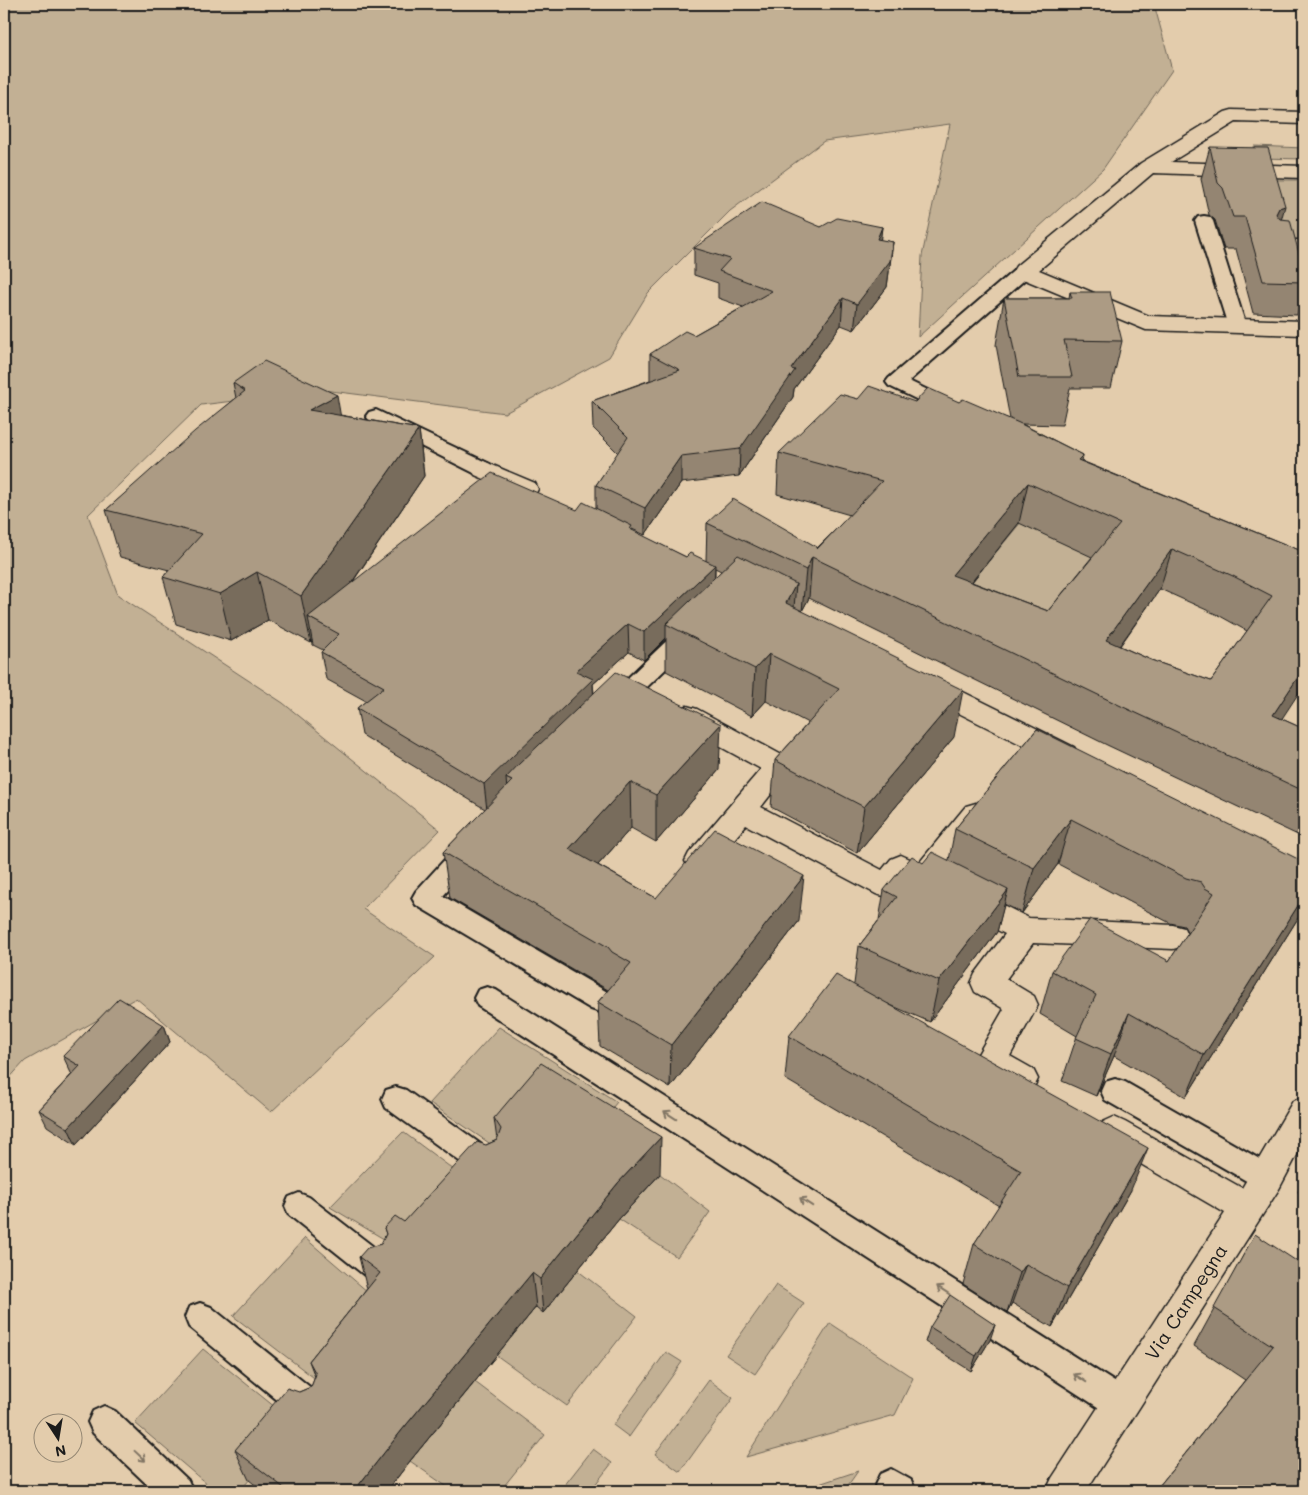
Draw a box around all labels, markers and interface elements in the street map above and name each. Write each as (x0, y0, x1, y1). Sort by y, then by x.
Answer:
one-way arrow (663, 1109, 677, 1119)
one-way arrow (800, 1197, 814, 1207)
street label: Via Campegna (1139, 1239, 1232, 1364)
one-way arrow (937, 1285, 951, 1295)
one-way arrow (1073, 1372, 1087, 1383)
north arrow (32, 1412, 82, 1462)
text: N (54, 1441, 68, 1462)
one-way arrow (133, 1450, 146, 1462)

